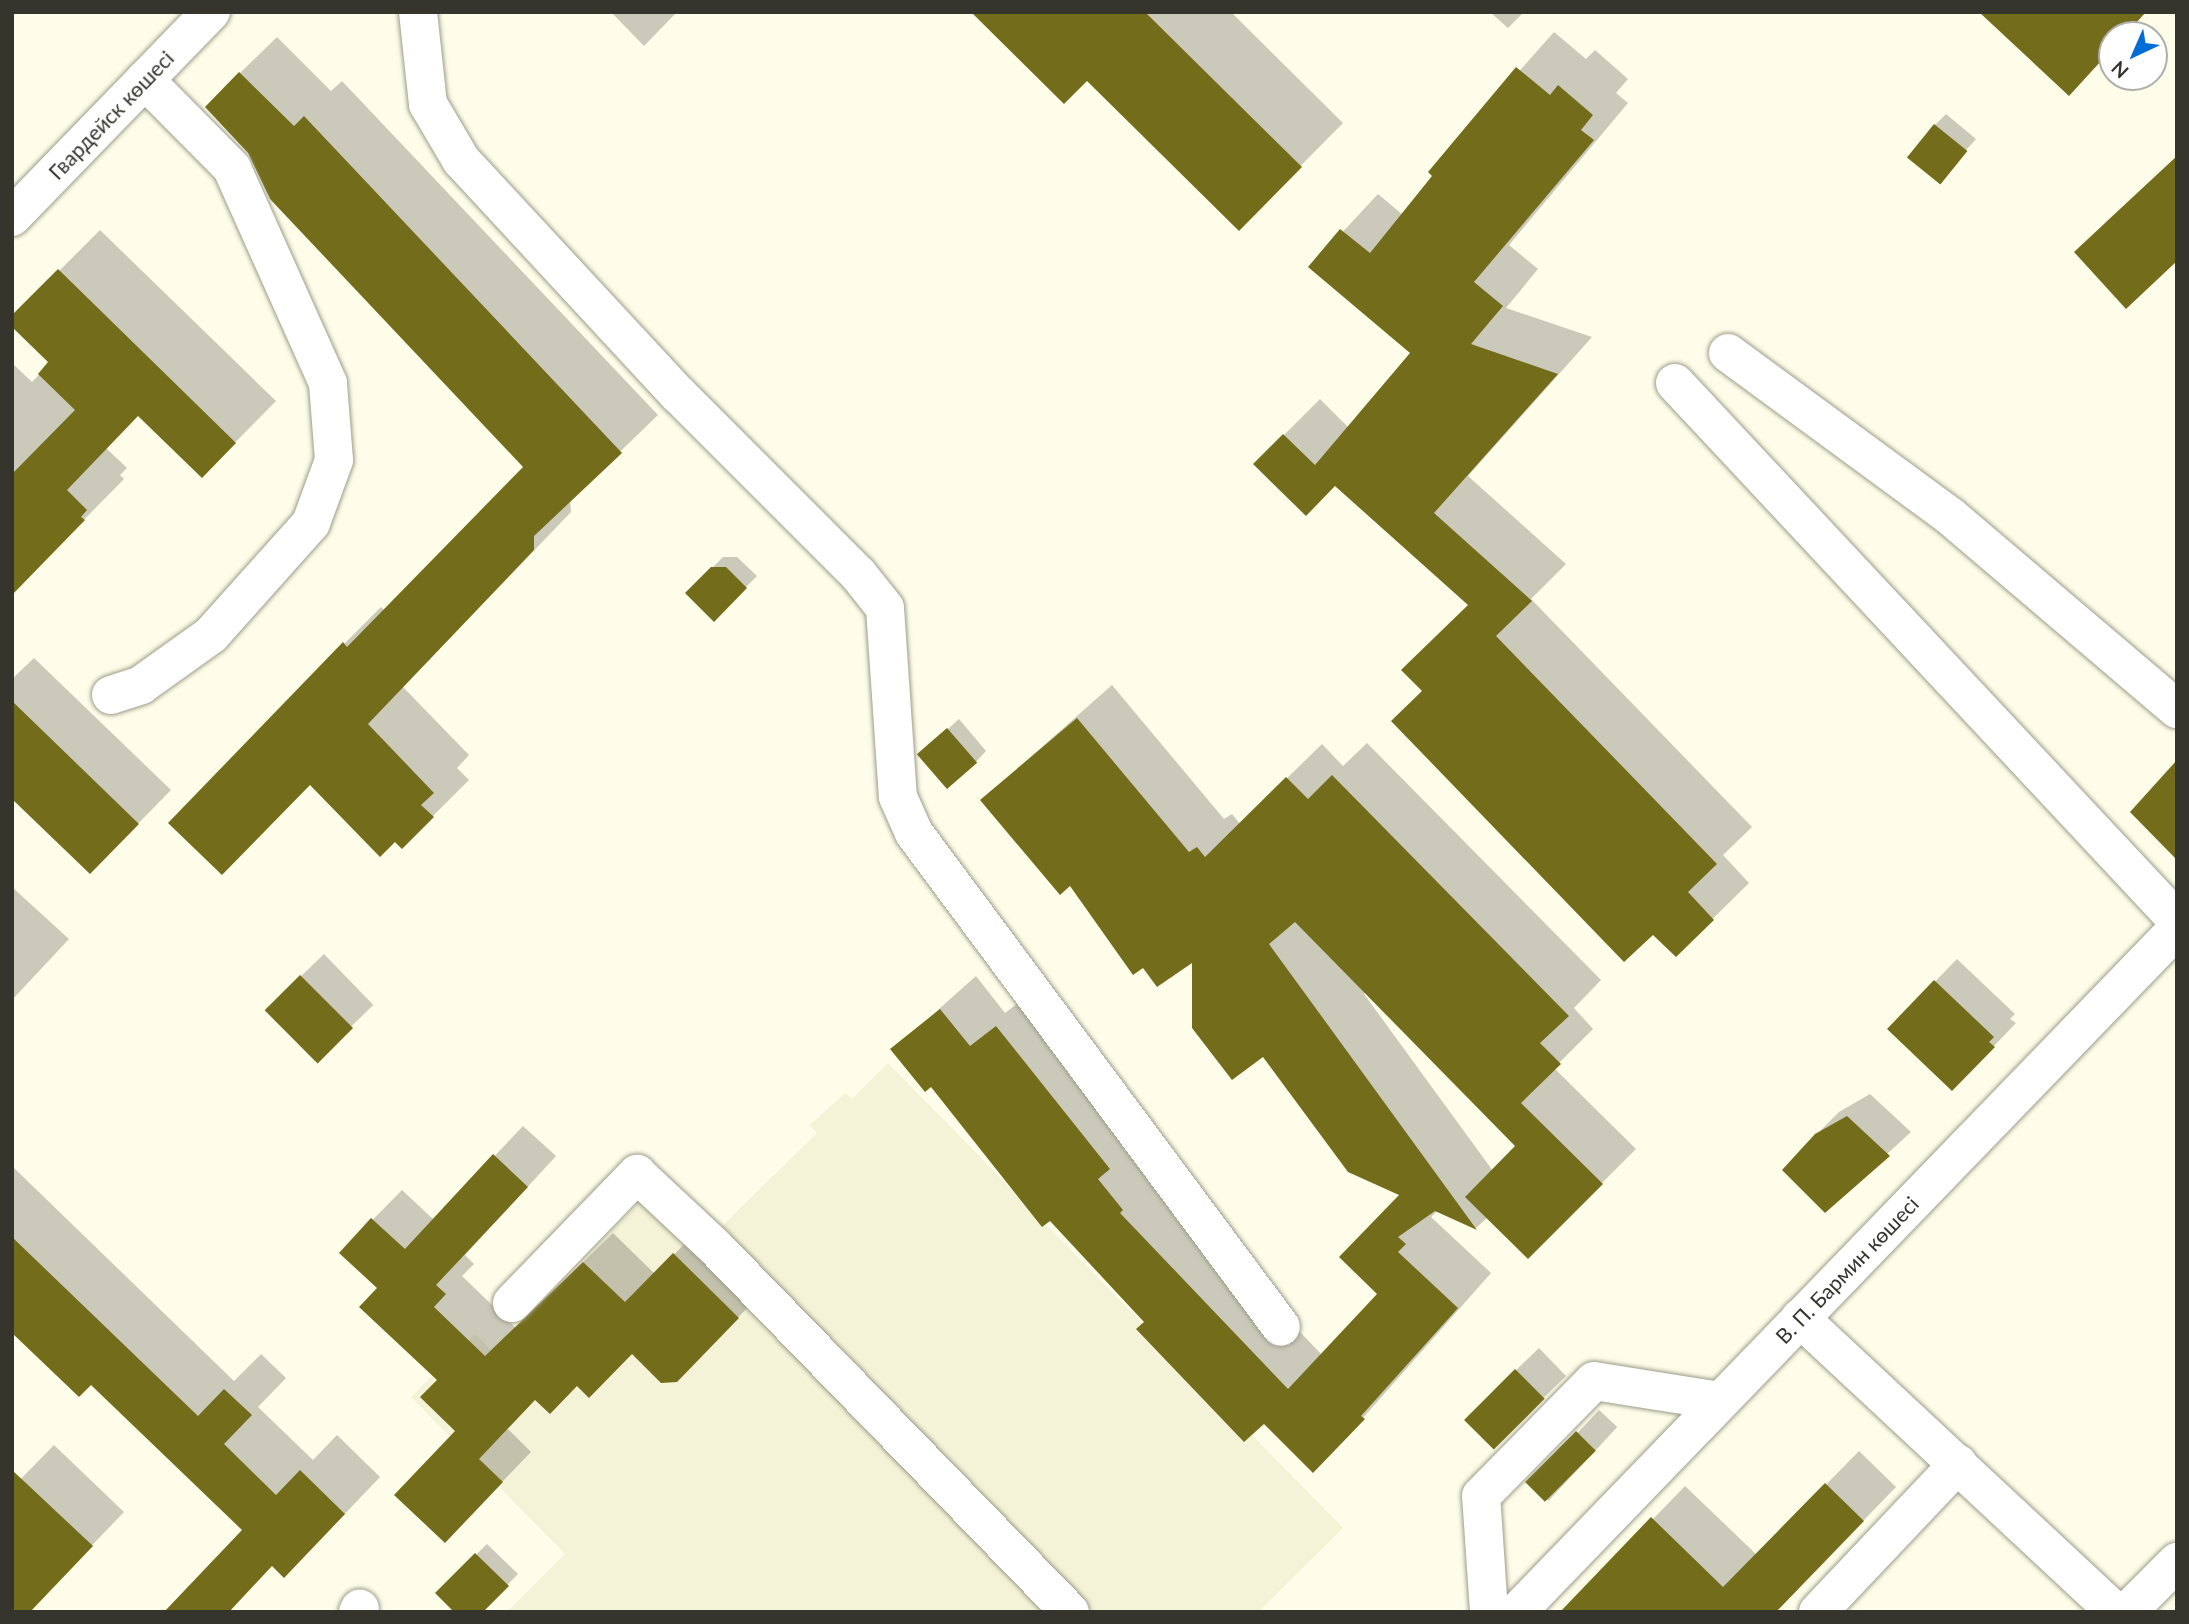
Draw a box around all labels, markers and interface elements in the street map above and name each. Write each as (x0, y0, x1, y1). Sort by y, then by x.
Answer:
north arrow (2098, 21, 2168, 91)
street label: Гвардейск көшесі (43, 45, 179, 185)
text: N (2106, 57, 2133, 83)
street label: В. П. Бармин көшесі (1770, 1191, 1924, 1349)

